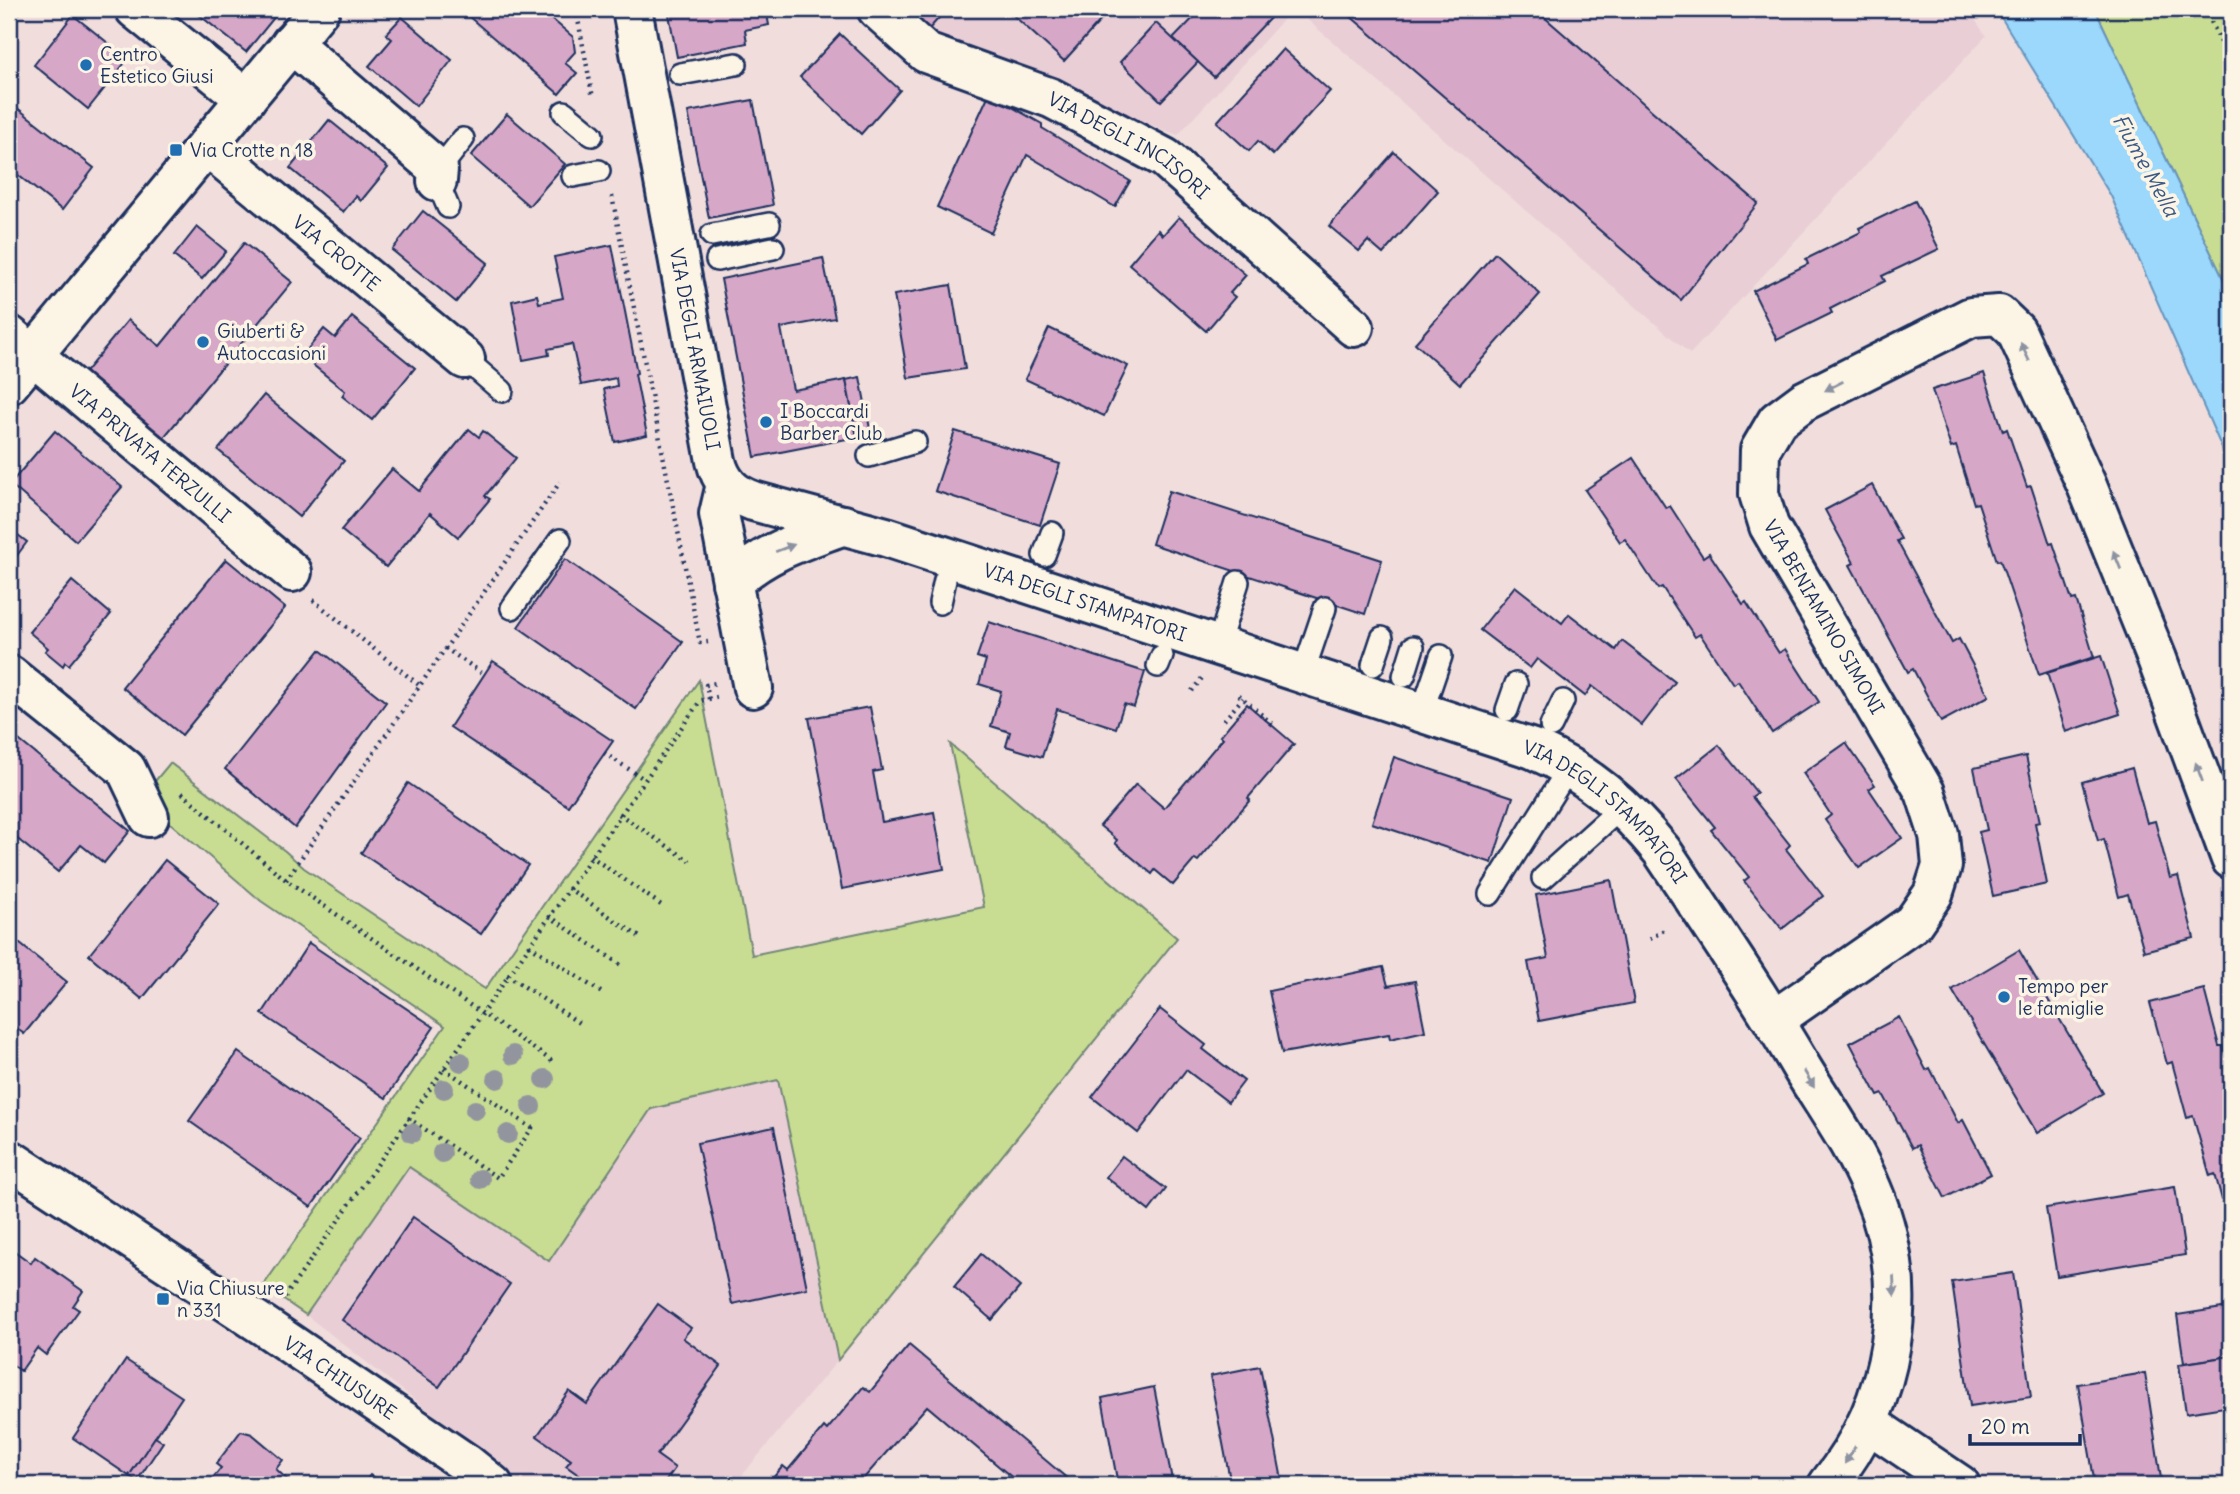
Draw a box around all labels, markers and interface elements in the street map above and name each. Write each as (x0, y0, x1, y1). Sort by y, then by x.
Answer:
place label: Centro Estetico Giusi (100, 42, 214, 88)
marker: Centro Estetico Giusi (78, 57, 94, 73)
street label: VIA DEGLI INCISORI (1044, 87, 1214, 204)
water label: Fiume Mella (2107, 109, 2186, 222)
place label: Via Crotte n 18 (190, 138, 313, 162)
marker: Via Crotte n 18 (168, 142, 184, 158)
street label: VIA CROTTE (288, 210, 385, 296)
street label: VIA DEGLI ARMAIUOLI (665, 246, 726, 452)
place label: Giuberti & Autoccasioni (217, 319, 326, 365)
marker: Giuberti & Autoccasioni (195, 334, 211, 350)
one-way arrow (2019, 342, 2031, 362)
street label: VIA PRIVATA TERZULLI (64, 379, 236, 528)
one-way arrow (1824, 380, 1844, 391)
place label: I Boccardi Barber Club (780, 399, 882, 445)
marker: I Boccardi Barber Club (758, 414, 774, 430)
street label: VIA BENIAMINO SIMONI (1758, 515, 1890, 719)
one-way arrow (774, 542, 795, 553)
one-way arrow (2111, 550, 2122, 571)
street label: VIA DEGLI STAMPATORI (980, 558, 1190, 647)
street label: VIA DEGLI STAMPATORI (1520, 735, 1692, 888)
one-way arrow (2193, 762, 2204, 783)
place label: Tempo per le famiglie (2018, 974, 2109, 1020)
marker: Tempo per le famiglie (1996, 989, 2012, 1005)
one-way arrow (1802, 1069, 1815, 1088)
place label: Via Chiusure n 331 (177, 1276, 284, 1322)
one-way arrow (1889, 1276, 1900, 1298)
marker: Via Chiusure n 331 (155, 1291, 171, 1307)
street label: VIA CHIUSURE (279, 1331, 401, 1425)
scale bar (1970, 1403, 2081, 1447)
text: 20 m (1981, 1413, 2030, 1440)
one-way arrow (1843, 1445, 1856, 1465)

